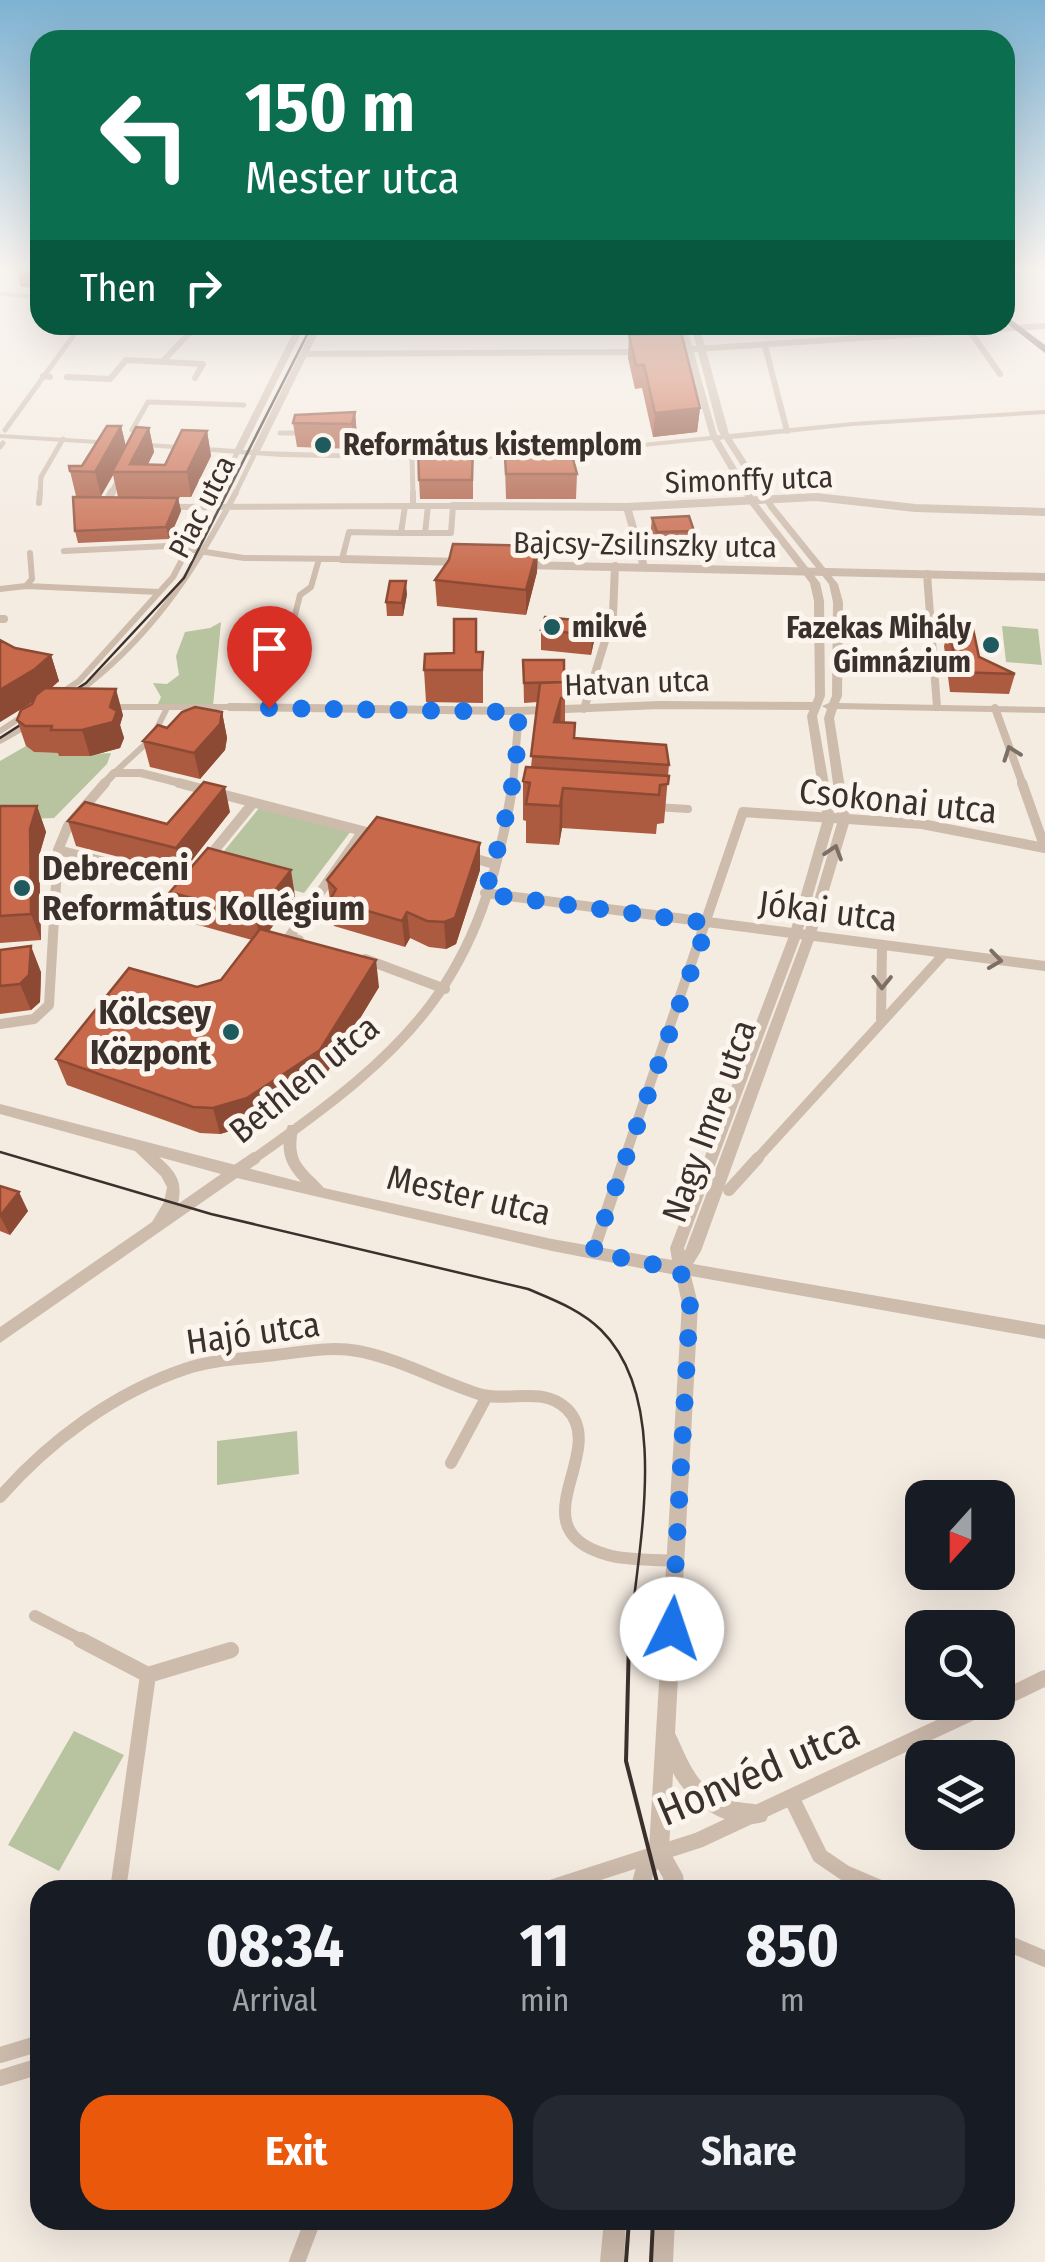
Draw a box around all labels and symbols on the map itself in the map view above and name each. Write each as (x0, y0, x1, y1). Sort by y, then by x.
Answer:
place label: Református kistemplom (343, 427, 642, 463)
marker: Református kistemplom (312, 434, 334, 456)
street label: Piac utca (161, 450, 243, 564)
street label: Simonffy utca (664, 459, 834, 501)
street label: Bajcsy-Zsilinszky utca (513, 525, 777, 565)
pin (227, 606, 312, 709)
place label: mikvé (572, 609, 647, 645)
place label: Fazekas Mihály Gimnázium (786, 610, 972, 680)
marker: mikvé (541, 616, 563, 638)
marker: Fazekas Mihály Gimnázium (980, 634, 1002, 656)
street label: Hatvan utca (564, 662, 710, 704)
one-way arrow (1002, 746, 1023, 763)
street label: Csokonai utca (797, 770, 999, 832)
one-way arrow (822, 844, 843, 861)
place label: Debreceni Református Kollégium (42, 847, 365, 929)
marker: Debreceni Református Kollégium (11, 877, 33, 899)
street label: Jókai utca (756, 882, 900, 940)
one-way arrow (987, 948, 1003, 969)
one-way arrow (871, 975, 892, 991)
place label: Kölcsey Központ (90, 991, 212, 1073)
street label: Bethlen utca (221, 1006, 387, 1152)
street label: Nagy Imre utca (653, 1014, 765, 1228)
marker: Kölcsey Központ (220, 1021, 242, 1043)
street label: Mester utca (383, 1156, 555, 1234)
street label: Hajó utca (183, 1303, 323, 1363)
north arrow (905, 1480, 1015, 1590)
position arrow (620, 1577, 724, 1681)
street label: Honvéd utca (650, 1707, 867, 1837)

